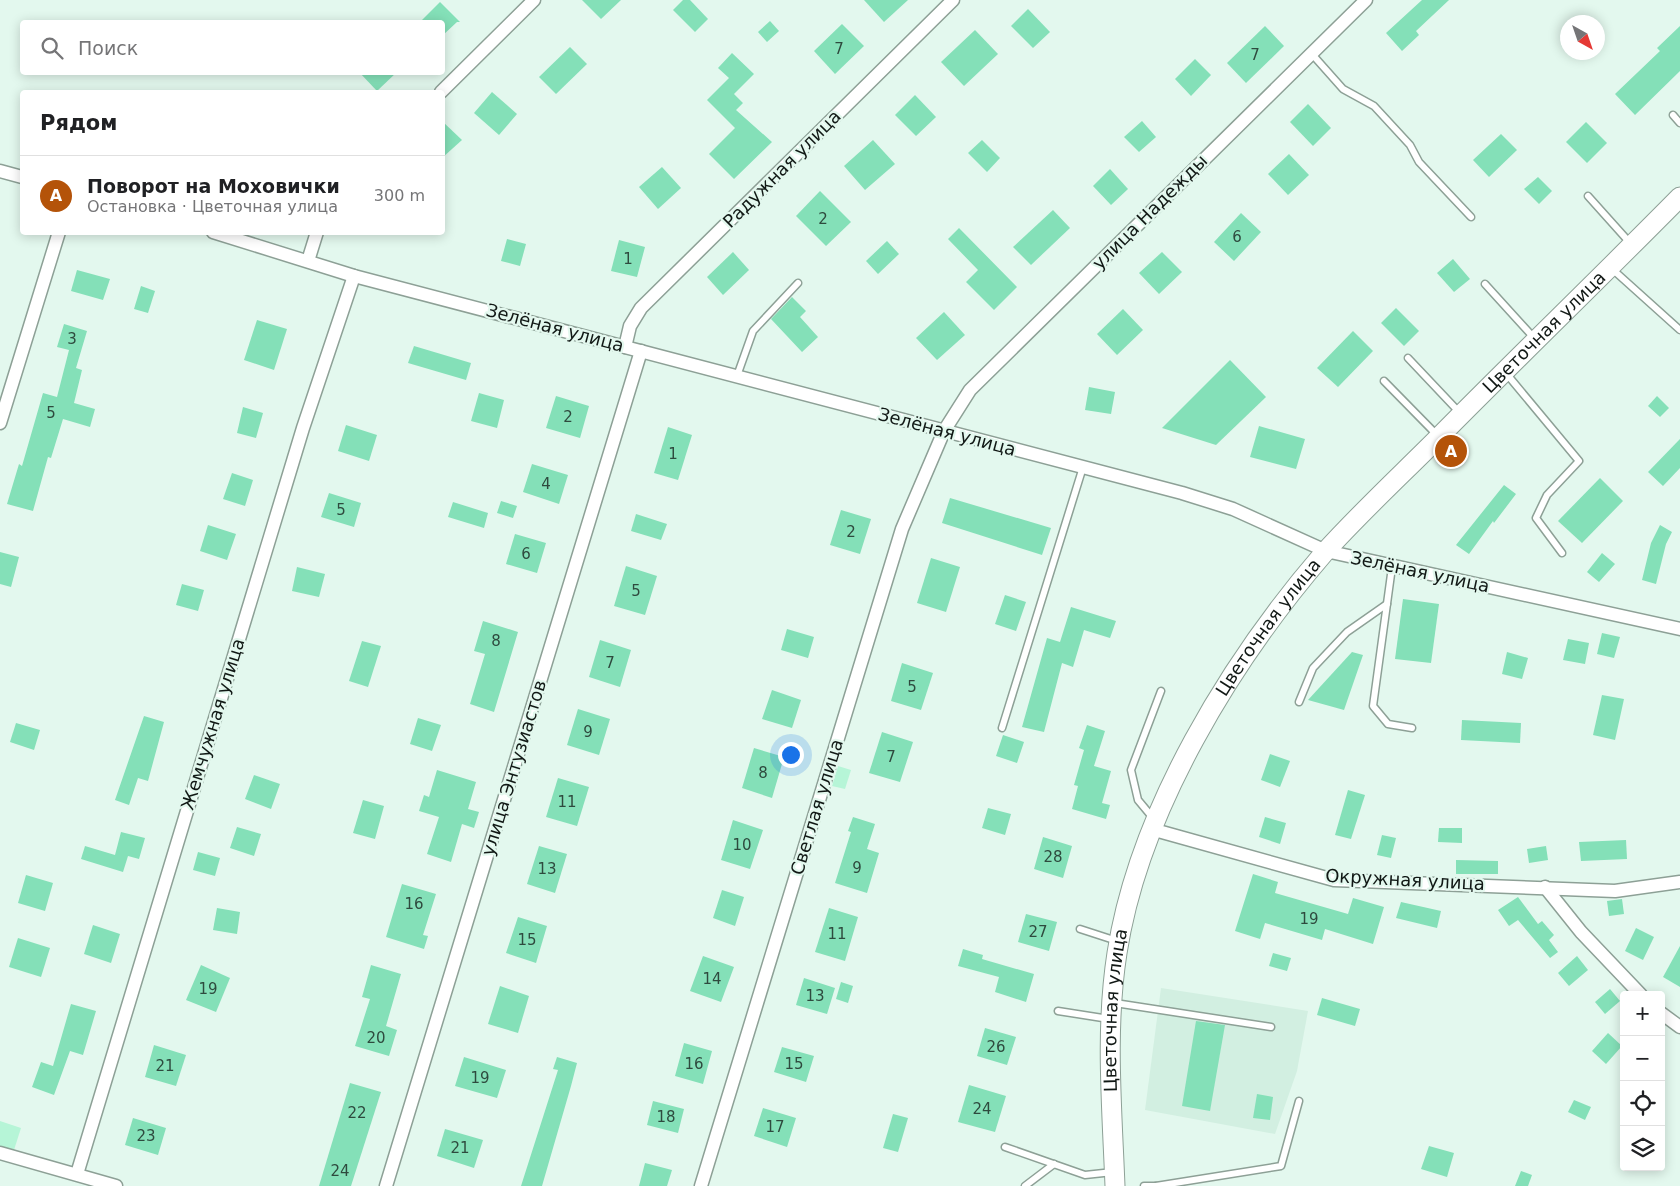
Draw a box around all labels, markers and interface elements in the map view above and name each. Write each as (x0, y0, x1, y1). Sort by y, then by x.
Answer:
north arrow (1560, 15, 1605, 60)
search box (20, 20, 445, 75)
icon: search (38, 34, 66, 62)
text: Поиск (78, 37, 138, 59)
house number: 7 (834, 40, 844, 58)
house number: 7 (1250, 46, 1260, 64)
street label: Радужная улица (718, 105, 845, 232)
text: Рядом (40, 111, 117, 135)
street label: улица Надежды (1088, 150, 1211, 273)
text: Поворот на Моховички (87, 175, 340, 197)
text: A (50, 186, 62, 205)
text: 300 m (374, 186, 425, 205)
text: Остановка · Цветочная улица (87, 197, 338, 216)
house number: 2 (818, 210, 828, 228)
house number: 6 (1232, 228, 1242, 246)
house number: 1 (623, 250, 633, 268)
street label: Цветочная улица (1478, 267, 1610, 397)
street label: Зелёная улица (484, 299, 626, 356)
house number: 3 (67, 330, 77, 348)
street label: Зелёная улица (876, 403, 1018, 460)
house number: 5 (46, 404, 56, 422)
house number: 2 (563, 408, 573, 426)
pin: A (1435, 432, 1467, 470)
house number: 1 (668, 445, 678, 463)
house number: 4 (541, 475, 551, 493)
house number: 5 (336, 501, 346, 519)
house number: 2 (846, 523, 856, 541)
house number: 6 (521, 545, 531, 563)
street label: Зелёная улица (1349, 547, 1492, 597)
street label: Цветочная улица (1211, 554, 1325, 700)
house number: 5 (631, 582, 641, 600)
house number: 8 (491, 632, 501, 650)
street label: Жемчужная улица (176, 636, 249, 812)
house number: 7 (605, 654, 615, 672)
street label: улица Энтузиастов (477, 677, 550, 858)
house number: 5 (907, 678, 917, 696)
house number: 9 (583, 723, 593, 741)
street label: Светлая улица (786, 736, 847, 877)
your location (778, 742, 804, 768)
house number: 7 (886, 748, 896, 766)
house number: 8 (758, 764, 768, 782)
house number: 11 (557, 793, 577, 811)
house number: 10 (732, 836, 752, 854)
house number: 28 (1043, 848, 1063, 866)
house number: 9 (852, 859, 862, 877)
house number: 13 (537, 860, 557, 878)
street label: Окружная улица (1325, 865, 1485, 894)
house number: 16 (404, 895, 424, 913)
house number: 19 (1299, 910, 1319, 928)
house number: 27 (1028, 923, 1048, 941)
house number: 11 (827, 925, 847, 943)
street label: Цветочная улица (1099, 927, 1131, 1093)
house number: 15 (517, 931, 537, 949)
house number: 14 (702, 970, 722, 988)
house number: 19 (198, 980, 218, 998)
house number: 13 (805, 987, 825, 1005)
map controls (1620, 991, 1665, 1171)
button: + (1620, 991, 1665, 1036)
house number: 20 (366, 1029, 386, 1047)
button: − (1620, 1036, 1665, 1081)
house number: 26 (986, 1038, 1006, 1056)
house number: 16 (684, 1055, 704, 1073)
house number: 15 (784, 1055, 804, 1073)
house number: 21 (155, 1057, 175, 1075)
house number: 19 (470, 1069, 490, 1087)
button: locate (1620, 1081, 1665, 1126)
house number: 24 (972, 1100, 992, 1118)
house number: 22 (347, 1104, 367, 1122)
house number: 18 (656, 1108, 676, 1126)
house number: 17 (765, 1118, 785, 1136)
button: layers (1620, 1126, 1665, 1171)
house number: 23 (136, 1127, 156, 1145)
house number: 21 (450, 1139, 470, 1157)
house number: 24 (330, 1162, 350, 1180)

